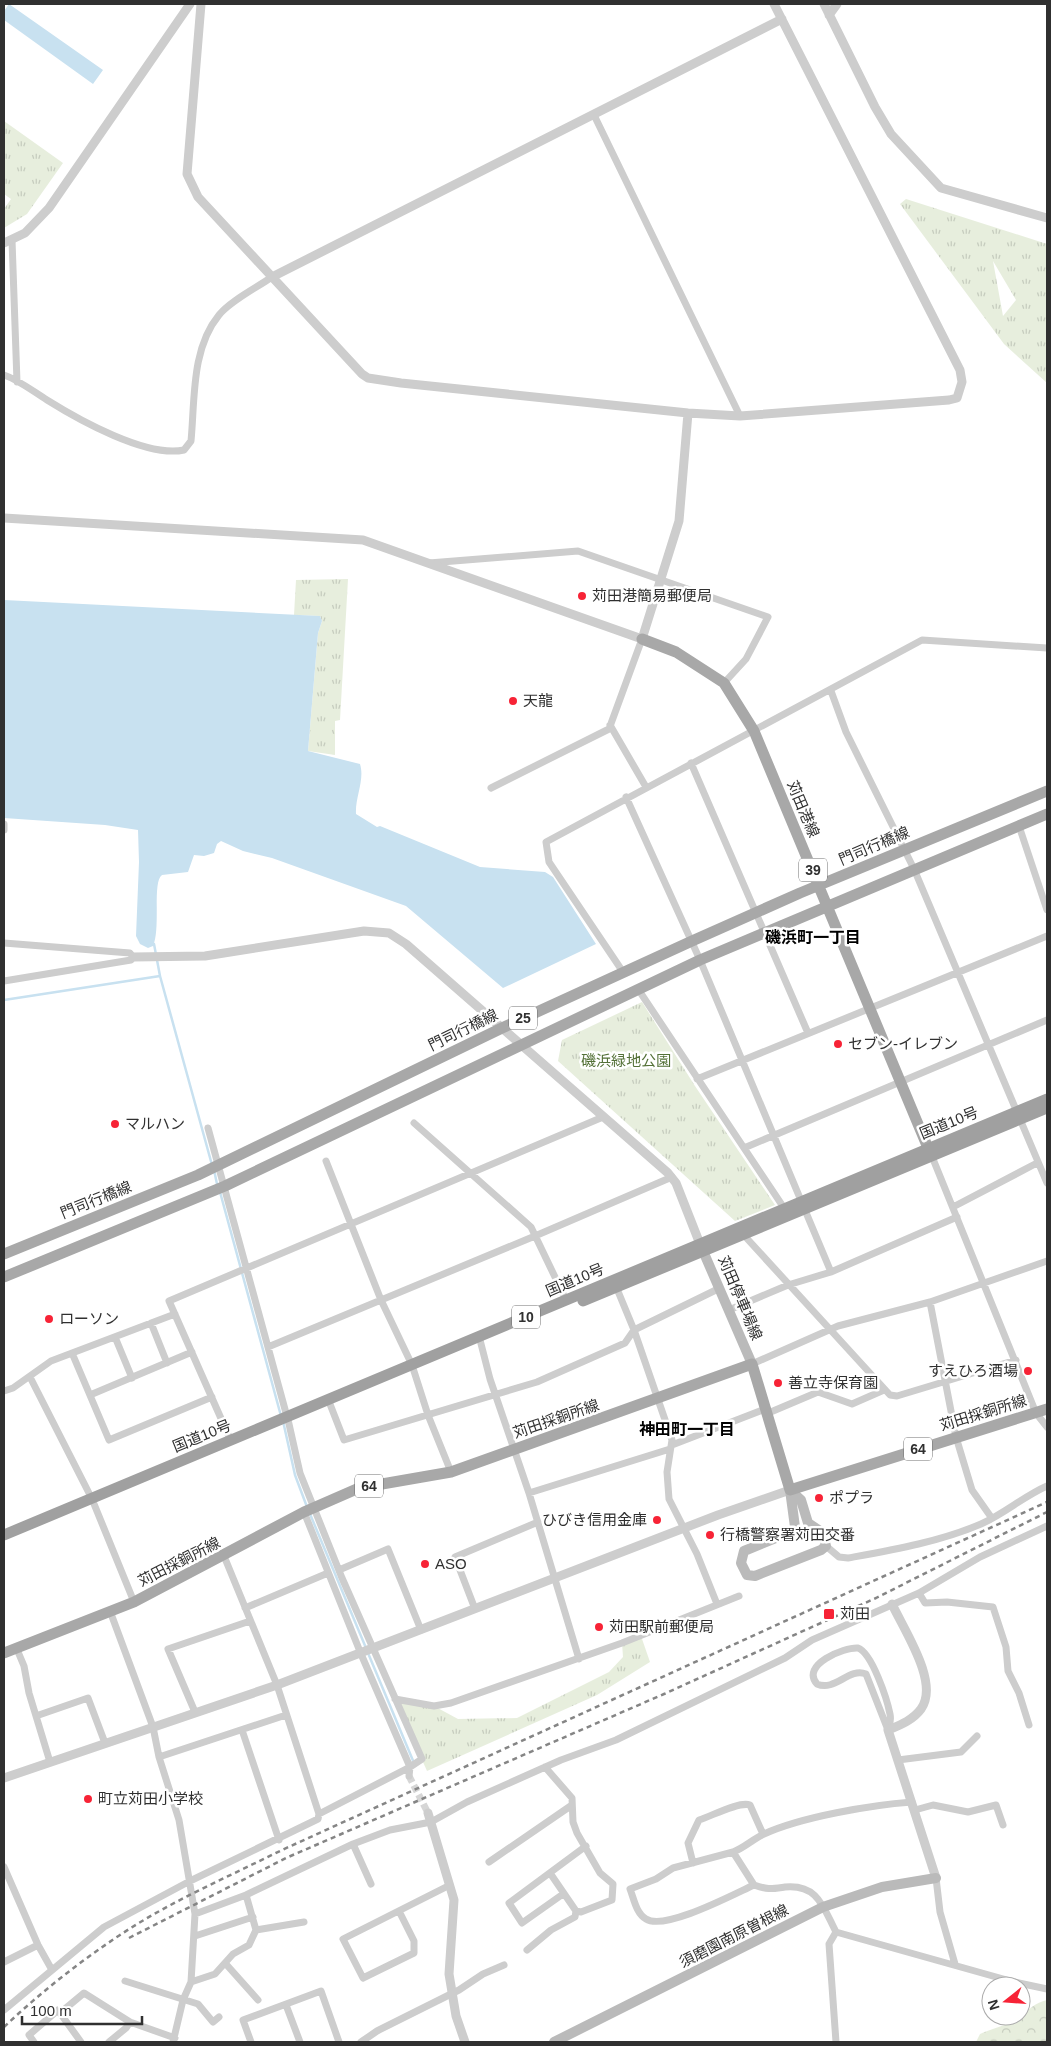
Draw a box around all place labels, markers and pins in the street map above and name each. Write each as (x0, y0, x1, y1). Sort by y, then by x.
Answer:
place label: 苅田港簡易郵便局 (592, 587, 712, 604)
marker: 苅田港簡易郵便局 (576, 590, 588, 602)
place label: 天龍 (523, 692, 553, 709)
marker: 天龍 (507, 695, 519, 707)
place label: セブン-イレブン (848, 1035, 958, 1052)
marker: セブン-イレブン (832, 1038, 844, 1050)
place label: マルハン (125, 1115, 185, 1132)
marker: マルハン (109, 1118, 121, 1130)
place label: ローソン (59, 1310, 119, 1327)
marker: ローソン (43, 1313, 55, 1325)
place label: すえひろ酒場 (928, 1362, 1018, 1379)
marker: すえひろ酒場 (1022, 1365, 1034, 1377)
place label: 善立寺保育園 (788, 1374, 878, 1391)
marker: 善立寺保育園 (772, 1377, 784, 1389)
place label: ポプラ (829, 1489, 874, 1506)
marker: ポプラ (813, 1492, 825, 1504)
place label: ひびき信用金庫 (542, 1511, 647, 1528)
marker: ひびき信用金庫 (651, 1514, 663, 1526)
place label: 行橋警察署苅田交番 (720, 1526, 855, 1543)
marker: 行橋警察署苅田交番 (704, 1529, 716, 1541)
place label: ASO (435, 1555, 467, 1572)
marker: ASO (419, 1558, 431, 1570)
place label: 苅田 (840, 1605, 870, 1622)
marker: 苅田 (822, 1607, 836, 1621)
place label: 苅田駅前郵便局 (609, 1618, 714, 1635)
marker: 苅田駅前郵便局 (593, 1621, 605, 1633)
place label: 町立苅田小学校 (98, 1790, 203, 1807)
marker: 町立苅田小学校 (82, 1793, 94, 1805)

